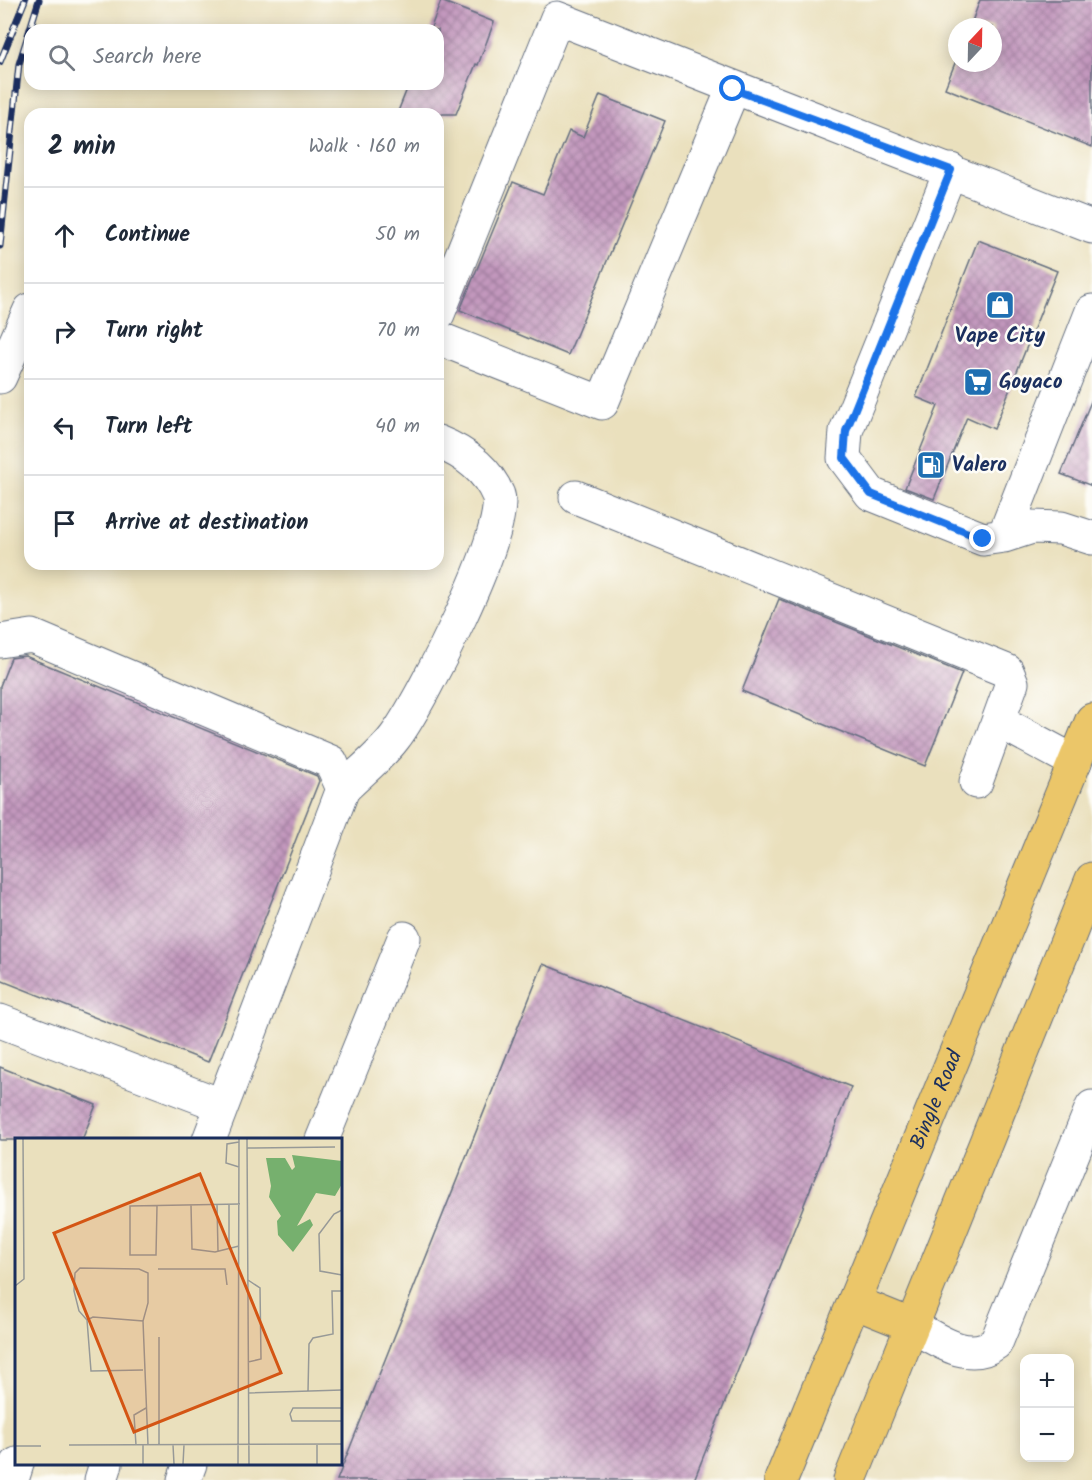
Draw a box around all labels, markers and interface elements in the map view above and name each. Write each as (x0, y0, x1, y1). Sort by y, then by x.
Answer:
north arrow (948, 18, 1002, 72)
search box (24, 24, 444, 90)
text: Search here (93, 40, 201, 75)
icon: search (45, 41, 78, 74)
route start (719, 75, 745, 101)
text: 2 min (48, 126, 116, 168)
text: Walk · 160 m (309, 131, 420, 163)
text: Continue (105, 218, 190, 253)
icon: ahead (48, 219, 81, 252)
text: 50 m (375, 219, 420, 251)
shop icon: Vape City (984, 289, 1016, 321)
text: Turn right (105, 314, 203, 349)
icon: right (48, 315, 81, 348)
text: 70 m (377, 315, 420, 347)
place label: Vape City (955, 320, 1045, 353)
supermarket icon: Goyaco (962, 366, 994, 398)
place label: Goyaco (999, 366, 1063, 399)
text: Turn left (105, 410, 192, 445)
icon: left (48, 411, 81, 444)
text: 40 m (375, 411, 420, 443)
fuel station icon: Valero (915, 449, 947, 481)
place label: Valero (952, 449, 1007, 482)
text: Arrive at destination (105, 506, 308, 541)
icon: arrive (48, 507, 81, 540)
route end (969, 525, 995, 551)
street label: Bingle Road (902, 1044, 972, 1154)
inset map (15, 1138, 342, 1465)
map controls (1020, 1354, 1074, 1462)
button: + (1020, 1354, 1074, 1408)
button: − (1020, 1408, 1074, 1462)

